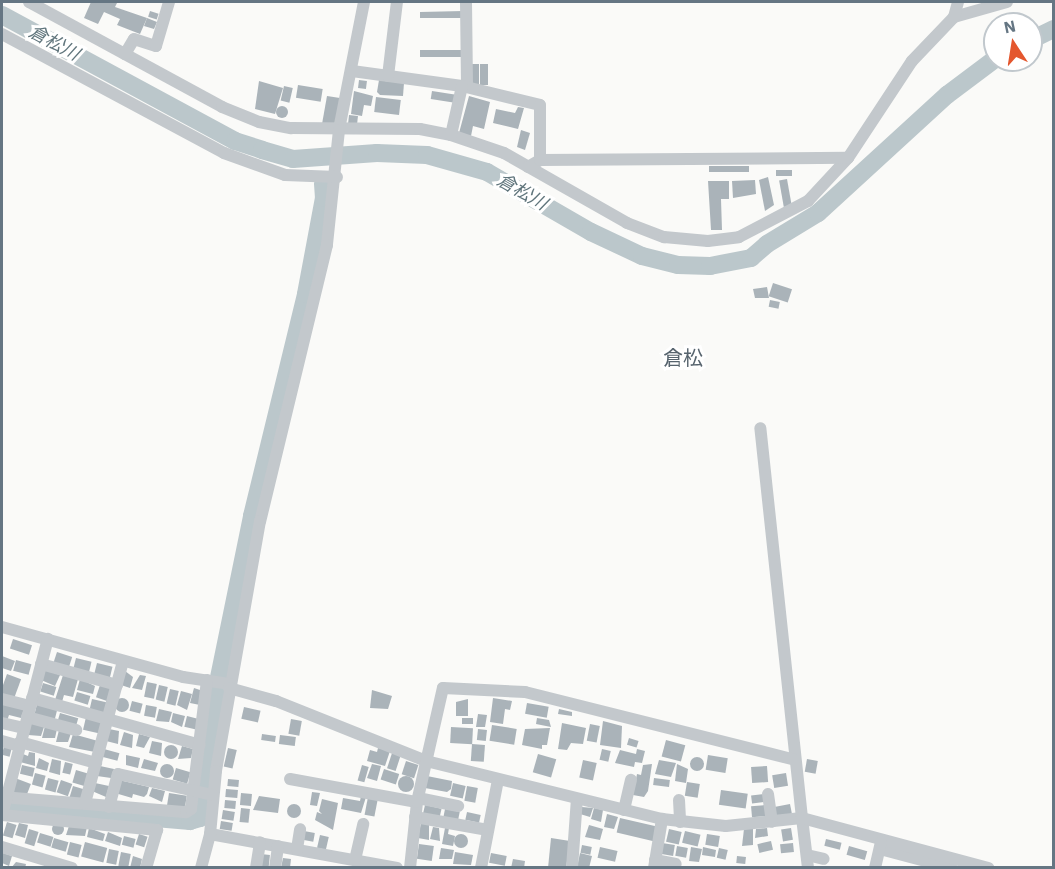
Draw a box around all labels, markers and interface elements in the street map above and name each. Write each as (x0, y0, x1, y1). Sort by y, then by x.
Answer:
north arrow (983, 12, 1043, 72)
text: N (1002, 15, 1017, 37)
water label: 倉松川 (25, 21, 83, 65)
water label: 倉松川 (493, 169, 551, 215)
district label: 倉松 (663, 345, 703, 369)

